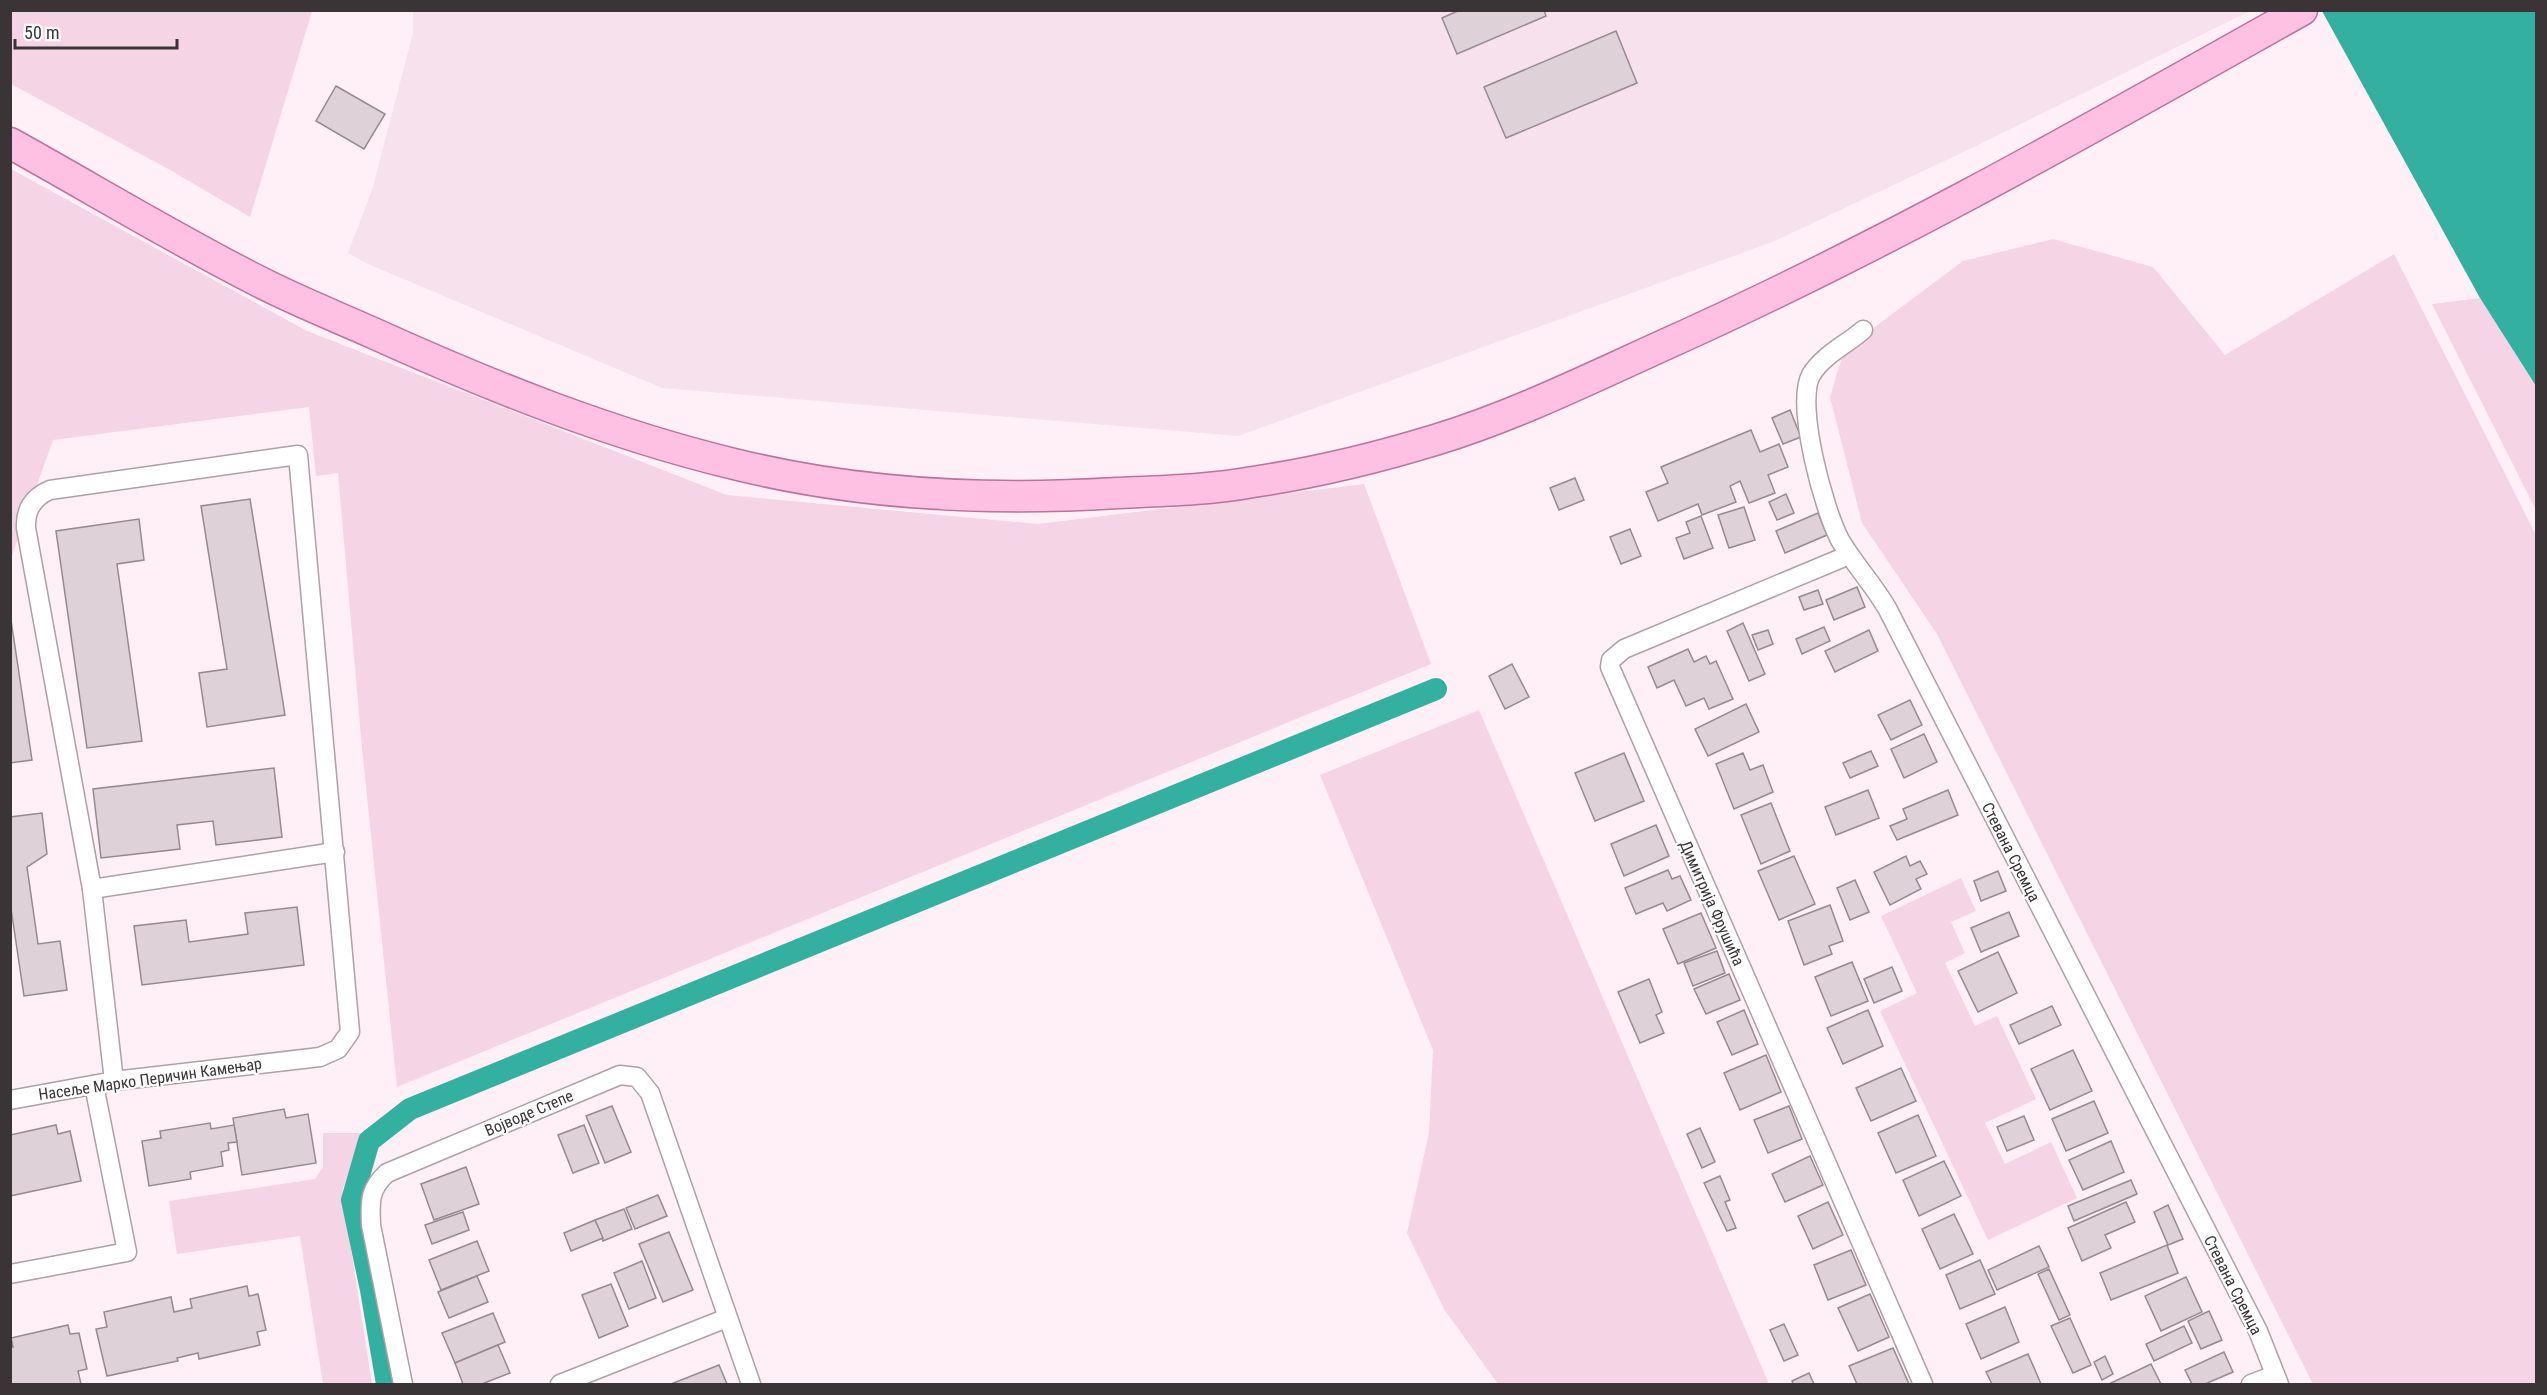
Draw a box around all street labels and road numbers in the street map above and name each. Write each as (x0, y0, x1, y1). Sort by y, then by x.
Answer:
street label: Стевана Сремца (1978, 799, 2044, 905)
street label: Димитрија Фрушића (1676, 837, 1748, 969)
street label: Насеље Марко Перичин Камењар (37, 1054, 263, 1104)
street label: Војводе Степе (482, 1086, 576, 1140)
street label: Стевана Сремца (2200, 1232, 2266, 1338)

